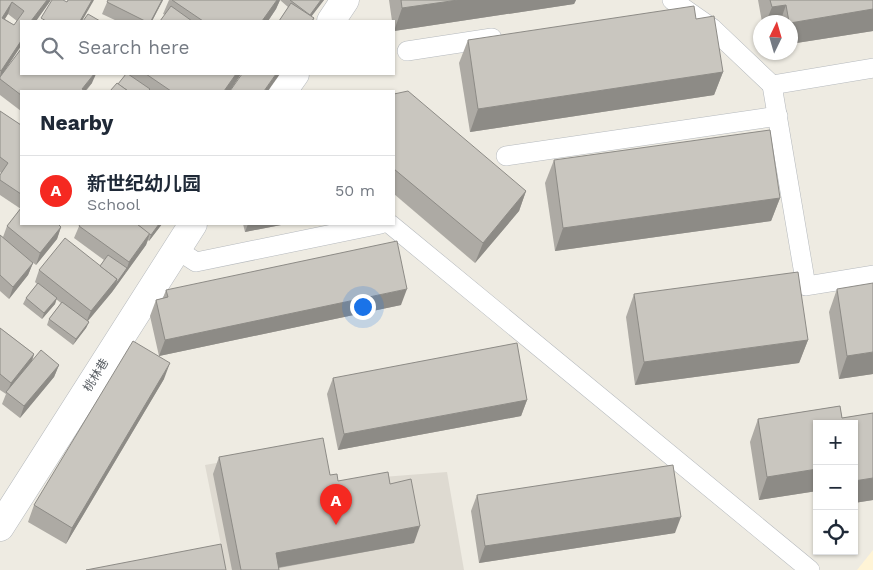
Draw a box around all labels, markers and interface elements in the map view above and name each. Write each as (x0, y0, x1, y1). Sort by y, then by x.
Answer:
north arrow (753, 15, 798, 60)
search box (20, 20, 395, 75)
icon: search (38, 34, 66, 62)
text: Search here (78, 36, 189, 59)
text: Nearby (40, 110, 113, 135)
text: 新世纪幼儿园 (87, 172, 201, 195)
text: A (51, 181, 61, 200)
text: 50 m (335, 181, 375, 200)
text: School (87, 195, 140, 214)
your location (350, 294, 376, 320)
street label: 桃林巷 (81, 356, 111, 394)
map controls (813, 420, 858, 555)
button: + (813, 420, 858, 465)
button: − (813, 465, 858, 510)
pin: A (320, 484, 352, 525)
button: locate (813, 510, 858, 555)

